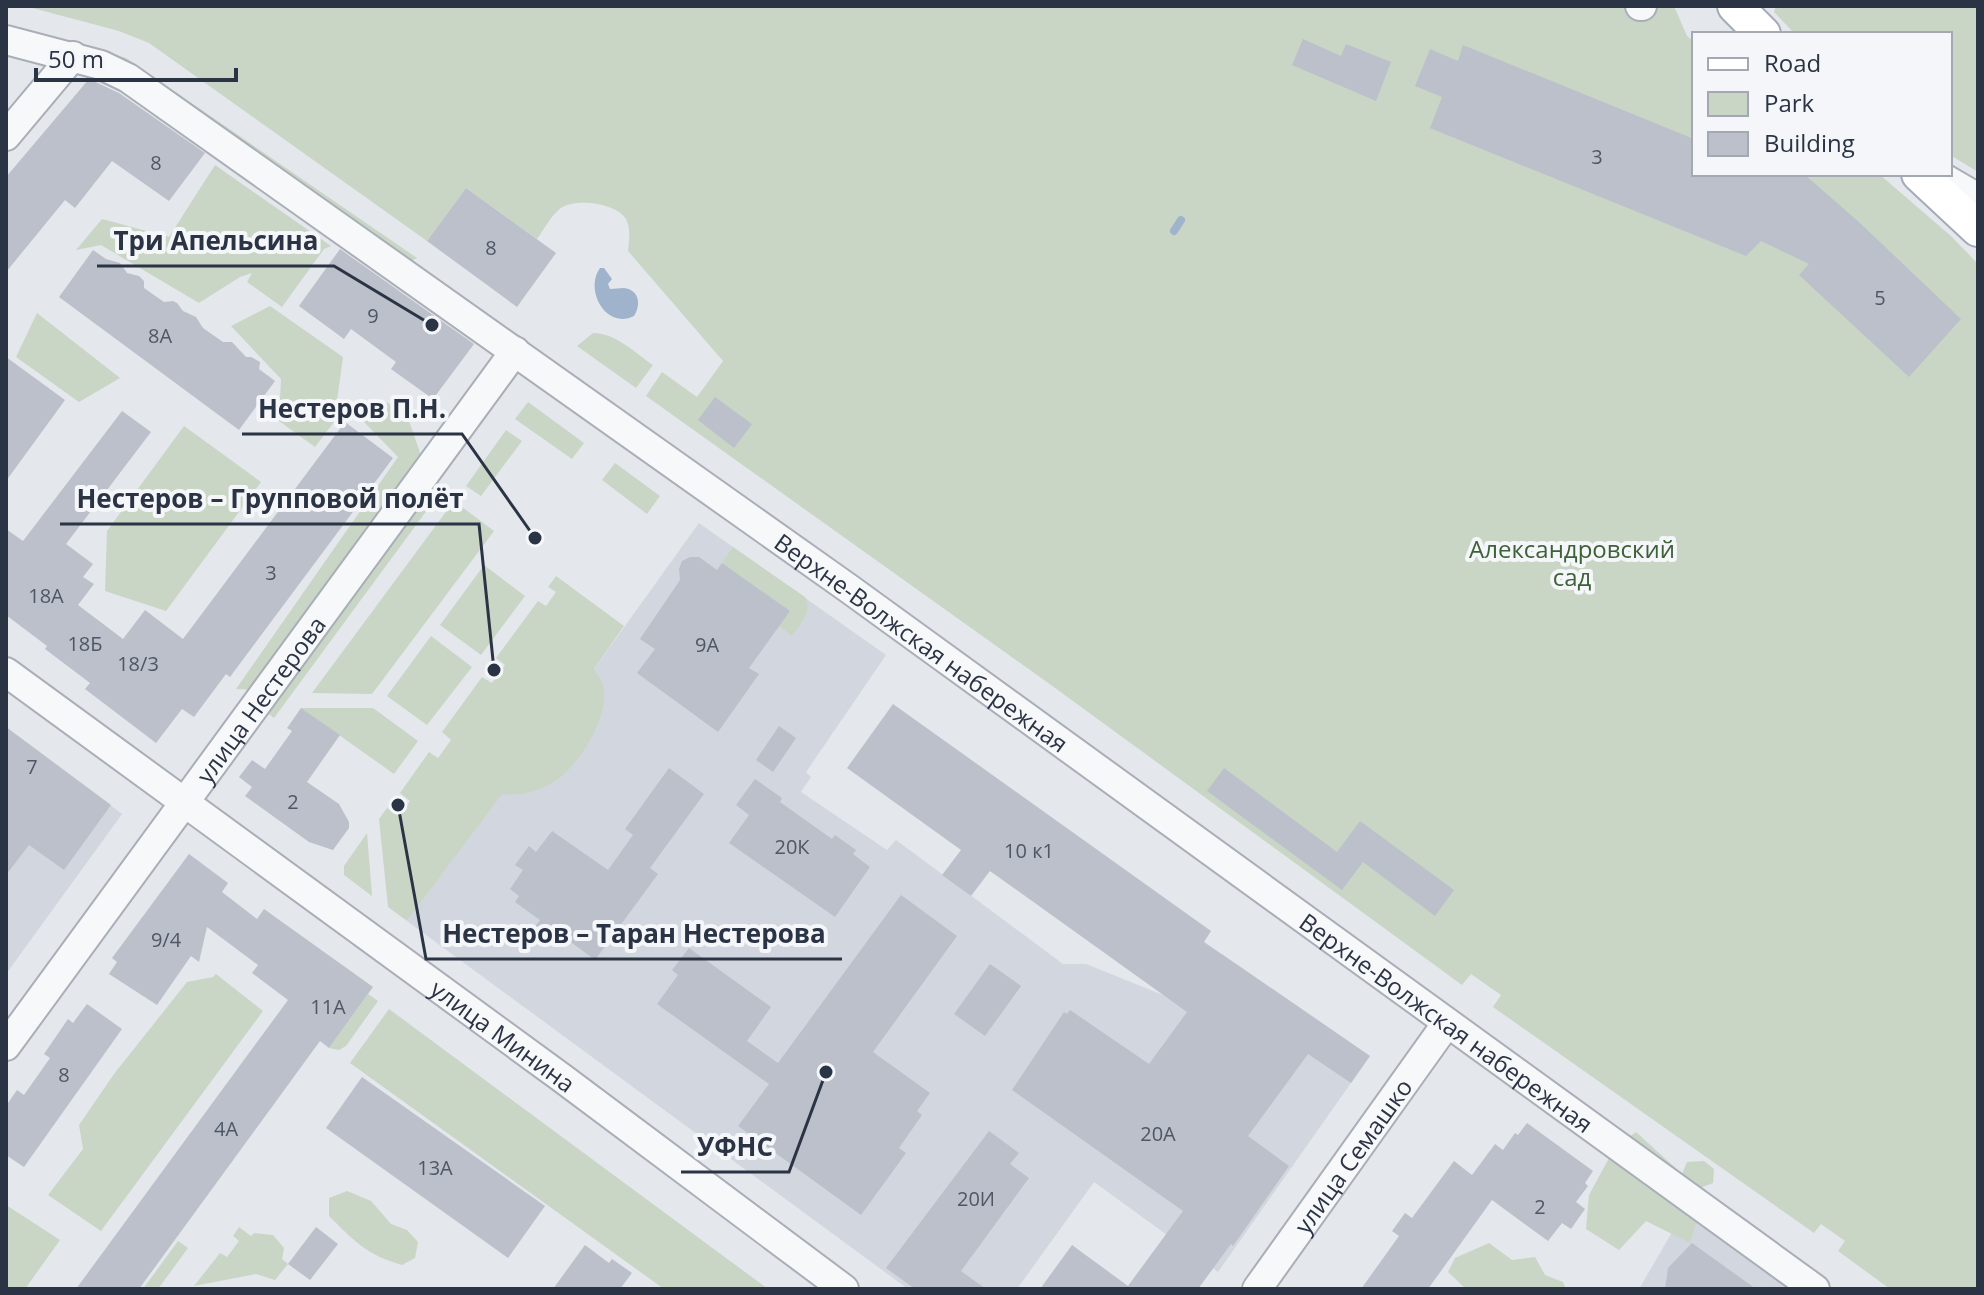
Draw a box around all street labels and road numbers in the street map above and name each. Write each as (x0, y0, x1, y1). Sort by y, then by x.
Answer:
street label: Верхне-Волжская набережная (768, 525, 1075, 759)
street label: улица Нестерова (188, 609, 332, 789)
street label: Верхне-Волжская набережная (1293, 905, 1600, 1139)
street label: улица Минина (425, 971, 583, 1099)
street label: улица Семашко (1286, 1071, 1419, 1240)

